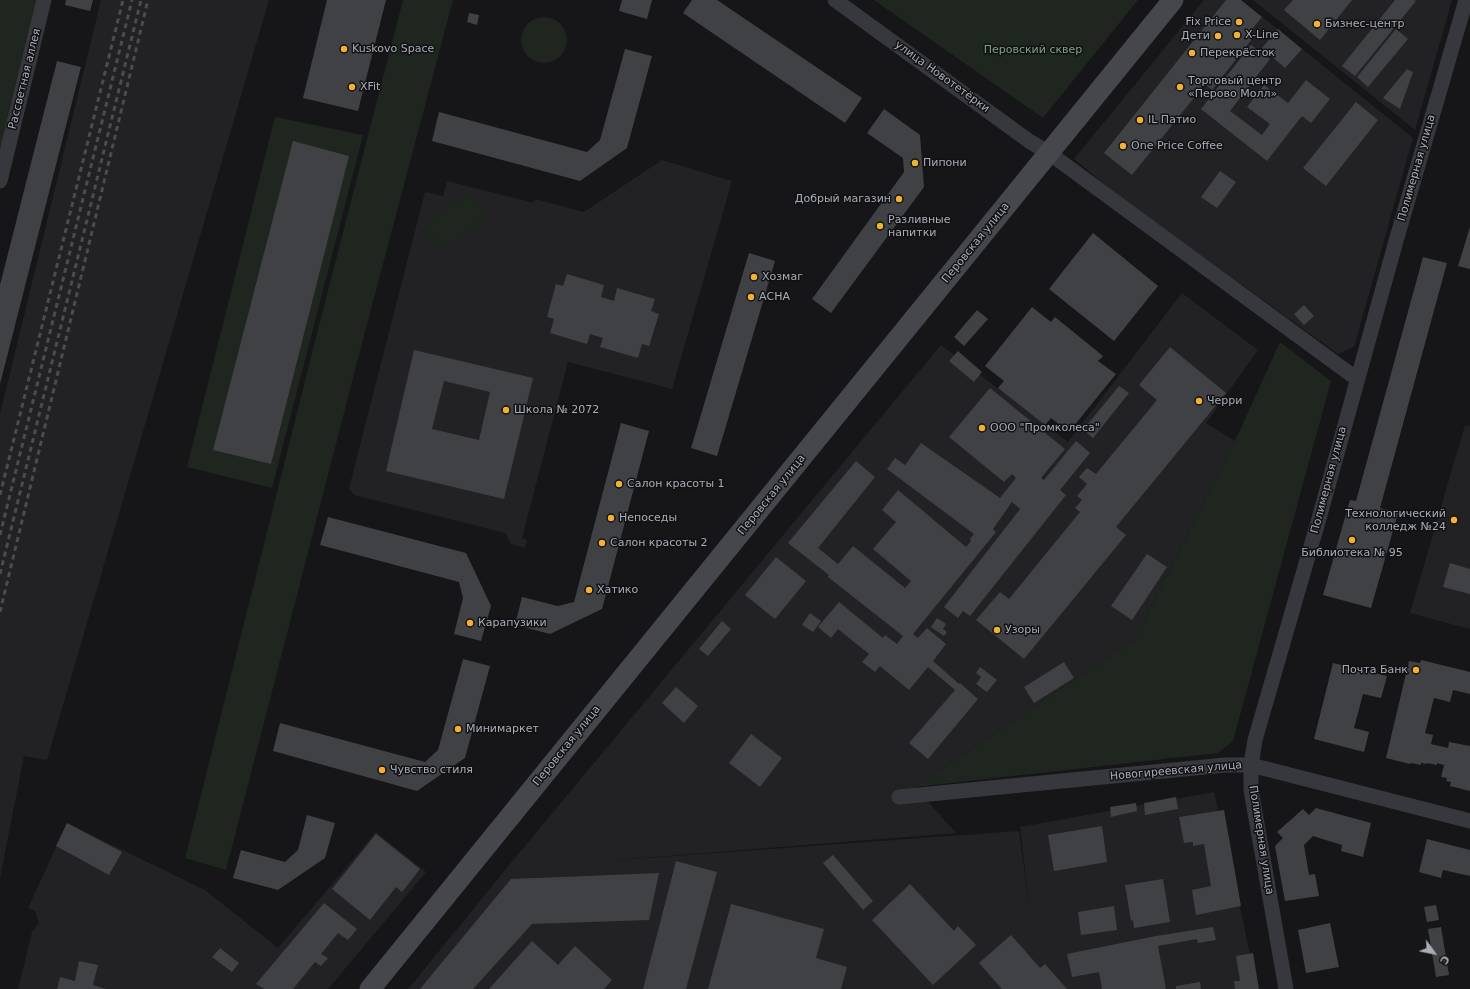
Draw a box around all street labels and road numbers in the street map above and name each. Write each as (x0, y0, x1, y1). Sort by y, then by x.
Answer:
street label: Рассветная аллея (6, 27, 44, 131)
street label: улица Новотетёрки (892, 38, 992, 116)
street label: Полимерная улица (1395, 113, 1439, 223)
street label: Перовская улица (939, 200, 1013, 286)
street label: Полимерная улица (1308, 425, 1350, 535)
street label: Перовская улица (735, 452, 809, 538)
street label: Перовская улица (530, 703, 604, 789)
street label: Новогиреевская улица (1109, 759, 1243, 783)
street label: Полимерная улица (1246, 785, 1276, 895)

